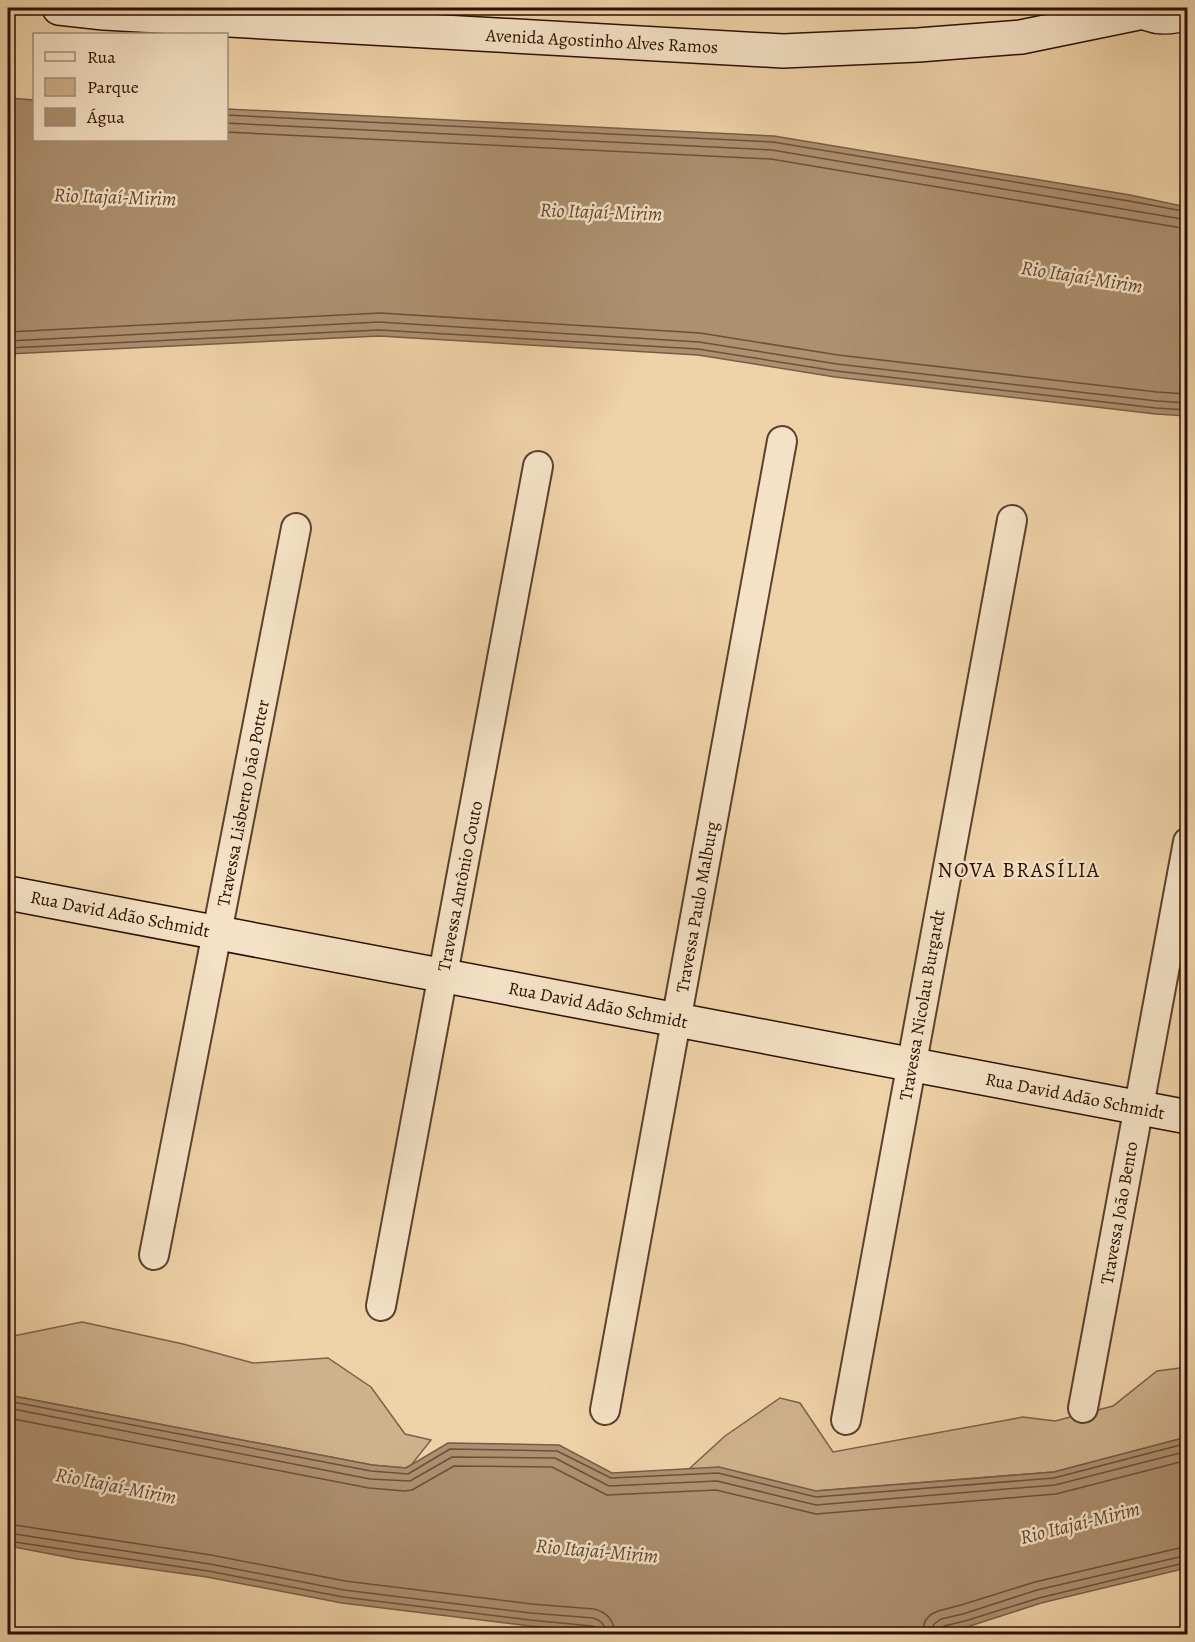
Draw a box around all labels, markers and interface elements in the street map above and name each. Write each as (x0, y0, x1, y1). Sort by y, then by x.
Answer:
street label: Avenida Agostinho Alves Ramos (484, 23, 719, 59)
legend (33, 33, 228, 141)
text: Rua (87, 45, 116, 69)
text: Parque (87, 75, 139, 99)
text: Água (86, 105, 125, 129)
water label: Rio Itajaí-Mirim (53, 181, 177, 213)
water label: Rio Itajaí-Mirim (539, 196, 663, 228)
water label: Rio Itajaí-Mirim (1019, 254, 1145, 300)
street label: Travessa Lisberto João Potter (211, 697, 275, 908)
street label: Travessa Antônio Couto (432, 799, 488, 973)
street label: Travessa Paulo Malburg (670, 819, 724, 995)
district label: NOVA BRASÍLIA (937, 856, 1101, 884)
street label: Rua David Adão Schmidt (28, 885, 212, 943)
street label: Travessa Nicolau Burgardt (893, 908, 951, 1102)
street label: Rua David Adão Schmidt (506, 976, 690, 1034)
street label: Rua David Adão Schmidt (983, 1067, 1167, 1125)
street label: Travessa João Bento (1095, 1140, 1143, 1286)
water label: Rio Itajaí-Mirim (53, 1461, 179, 1511)
water label: Rio Itajaí-Mirim (1017, 1495, 1143, 1551)
water label: Rio Itajaí-Mirim (535, 1532, 659, 1570)

